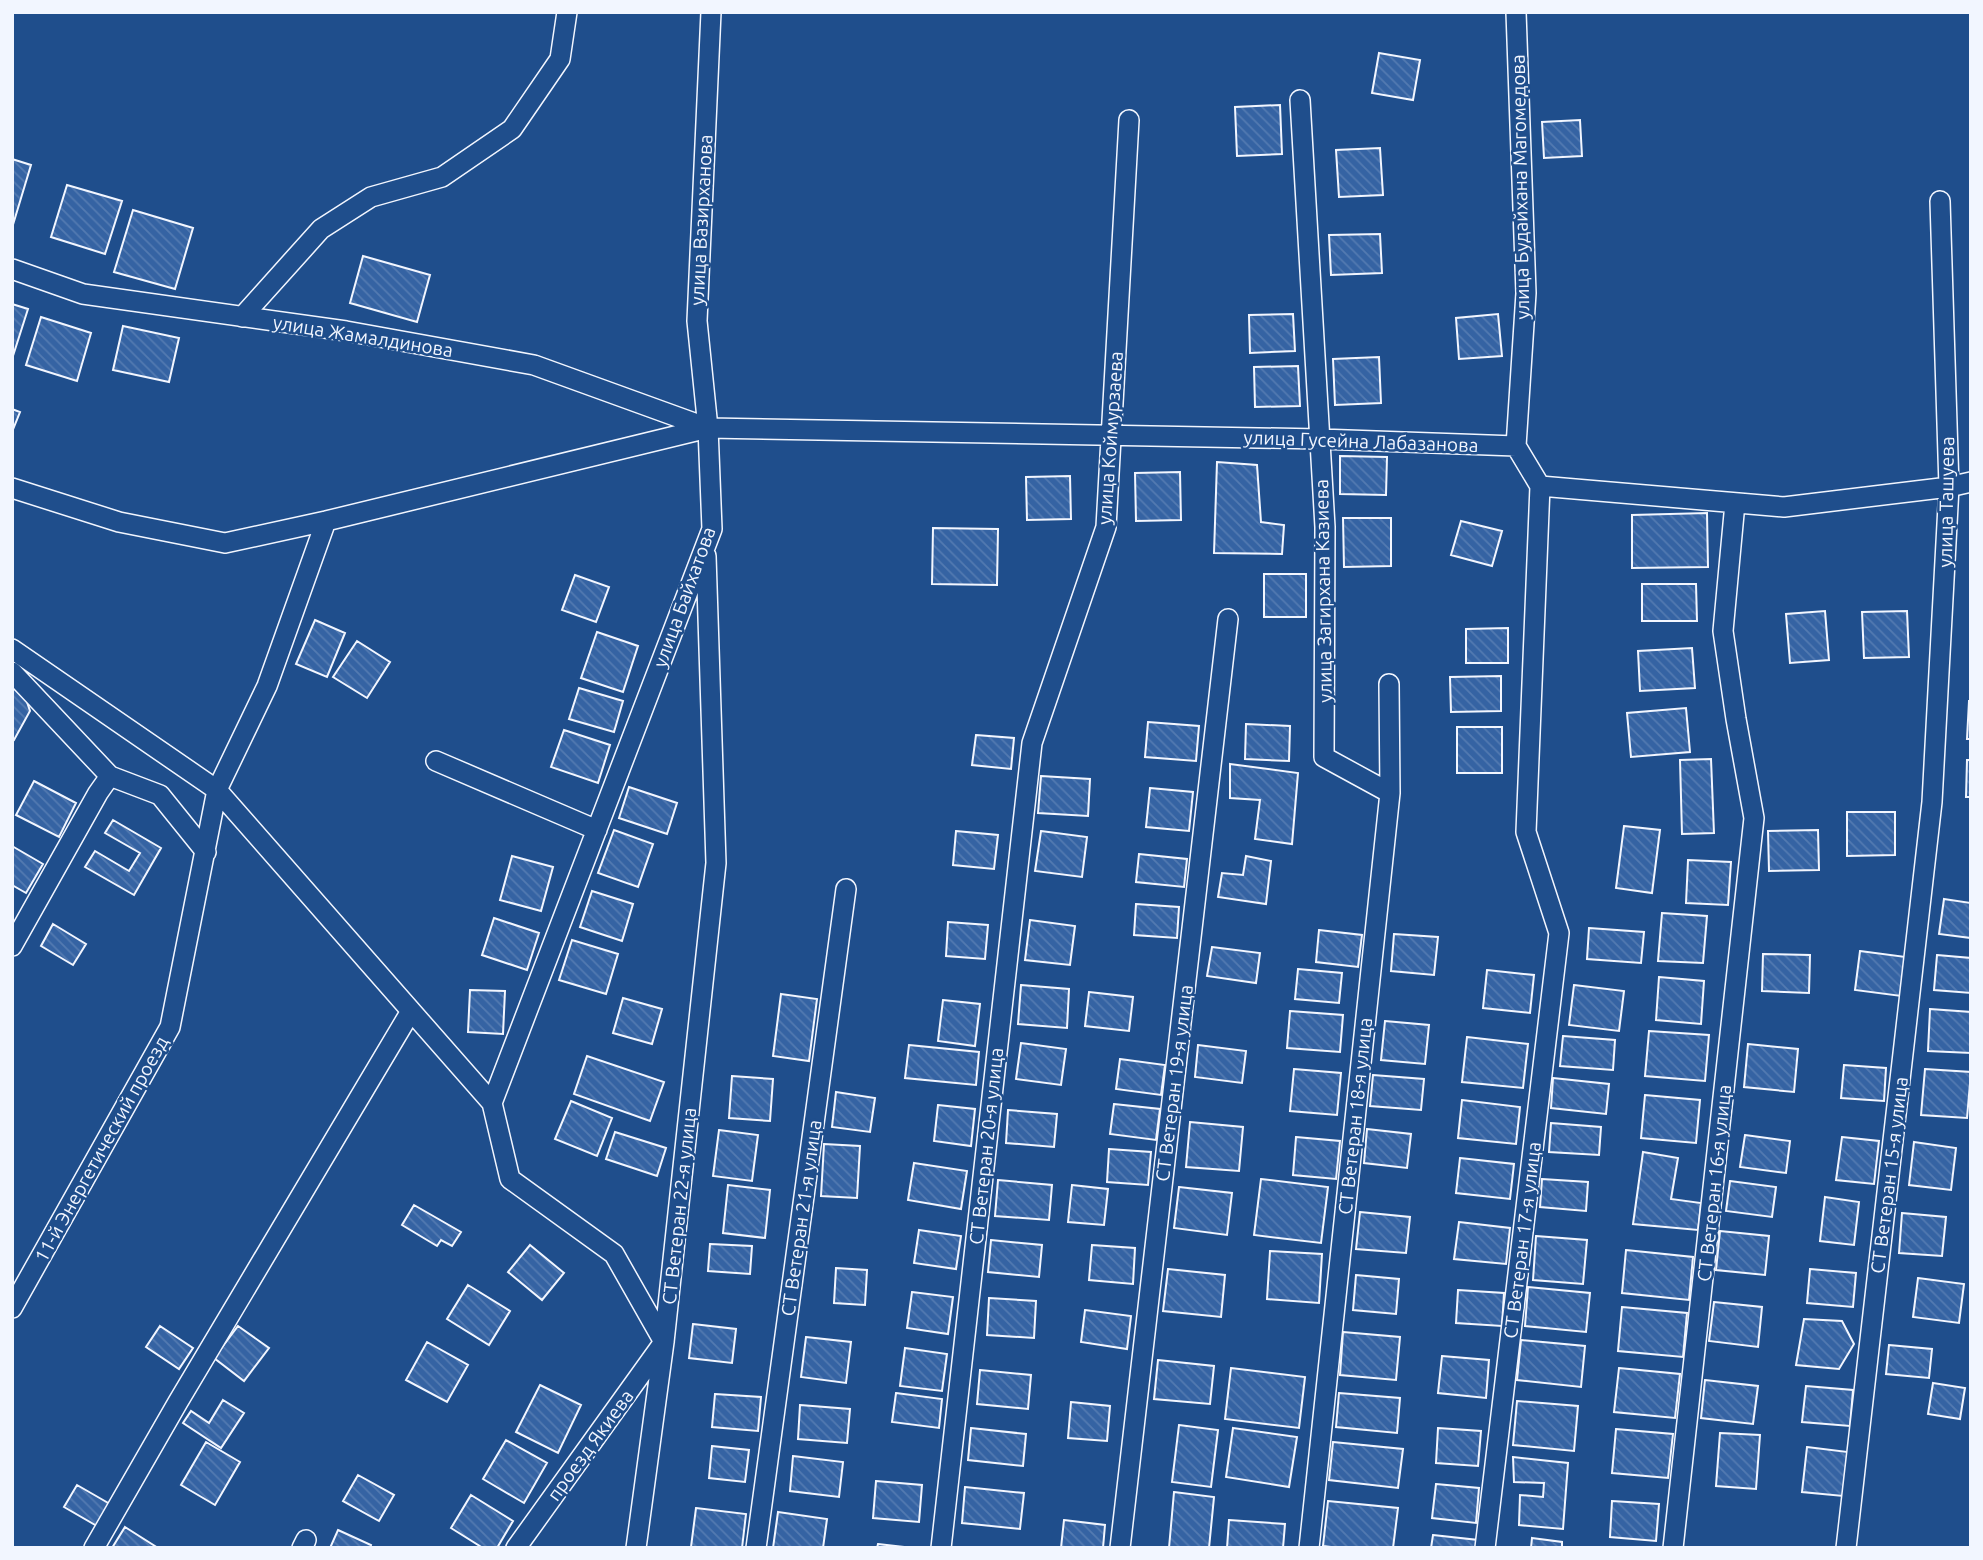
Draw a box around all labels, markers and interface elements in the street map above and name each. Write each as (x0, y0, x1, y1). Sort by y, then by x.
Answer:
street label: улица Будайхана Магомедова (1507, 54, 1533, 320)
street label: улица Вазирханова (686, 134, 716, 306)
street label: улица Жамалдинова (271, 311, 455, 361)
street label: улица Коймурзаева (1093, 351, 1127, 525)
street label: улица Гусейна Лабазанова (1243, 426, 1479, 456)
street label: улица Ташуева (1934, 436, 1958, 568)
street label: улица Загирхана Казиева (1310, 479, 1336, 703)
street label: улица Байхатова (648, 524, 720, 670)
street label: СТ Ветеран 19-я улица (1151, 983, 1197, 1183)
street label: СТ Ветеран 18-я улица (1334, 1016, 1376, 1216)
street label: 11-й Энергетический проезд (30, 1032, 172, 1266)
street label: СТ Ветеран 20-я улица (965, 1046, 1007, 1246)
street label: СТ Ветеран 15-я улица (1866, 1075, 1912, 1275)
street label: СТ Ветеран 16-я улица (1693, 1083, 1735, 1283)
street label: СТ Ветеран 22-я улица (658, 1106, 700, 1306)
street label: СТ Ветеран 21-я улица (776, 1118, 826, 1318)
street label: СТ Ветеран 17-я улица (1499, 1140, 1545, 1340)
street label: проезд Якиева (542, 1385, 638, 1505)

